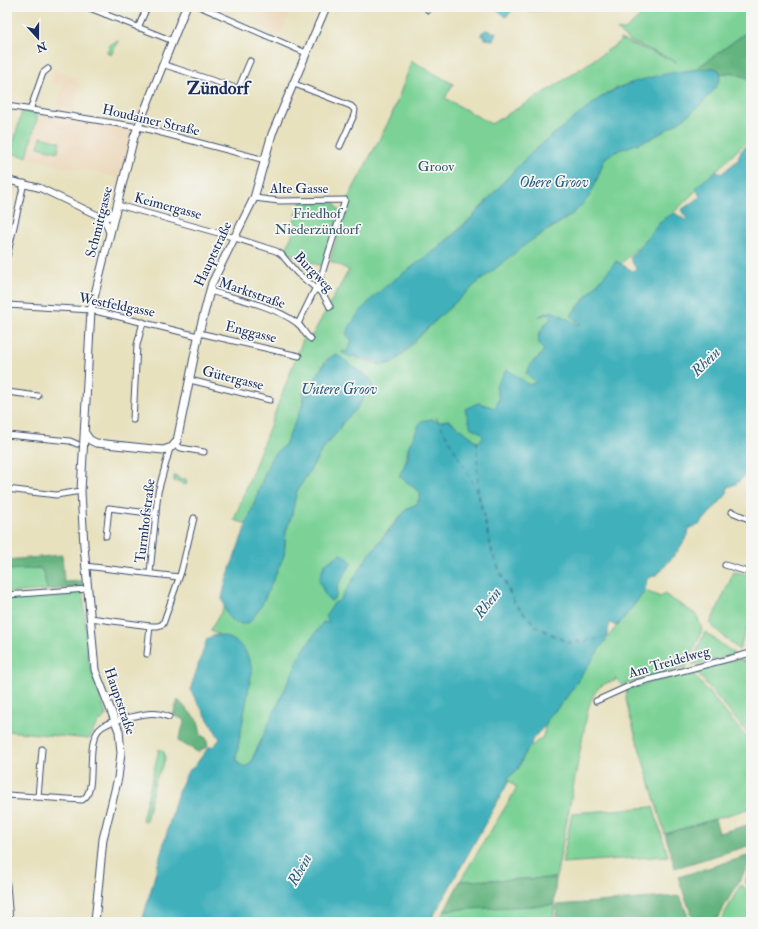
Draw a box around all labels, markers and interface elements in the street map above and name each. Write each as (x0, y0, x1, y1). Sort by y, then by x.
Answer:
north arrow (18, 18, 58, 58)
text: N (33, 39, 49, 55)
district label: Zündorf (187, 77, 252, 100)
street label: Houdainer Straße (101, 101, 202, 140)
park label: Groov (418, 158, 455, 175)
water label: Obere Groov (519, 173, 589, 192)
street label: Alte Gasse (269, 180, 328, 197)
street label: Schmittgasse (82, 185, 116, 259)
street label: Keimergasse (132, 189, 204, 223)
park label: Friedhof Niederzündorf (275, 205, 362, 238)
street label: Hauptstraße (191, 219, 236, 290)
street label: Burgweg (291, 248, 338, 297)
street label: Marktstraße (217, 274, 288, 312)
street label: Westfeldgasse (77, 289, 157, 321)
street label: Enggasse (224, 317, 279, 347)
water label: Rhein (687, 343, 725, 381)
street label: Gütergasse (201, 362, 266, 394)
water label: Untere Groov (301, 380, 377, 399)
street label: Turmhofstraße (131, 478, 159, 564)
water label: Rhein (470, 584, 506, 623)
street label: Am Treidelweg (625, 642, 713, 682)
street label: Hauptstraße (100, 665, 139, 737)
water label: Rhein (283, 851, 316, 890)

